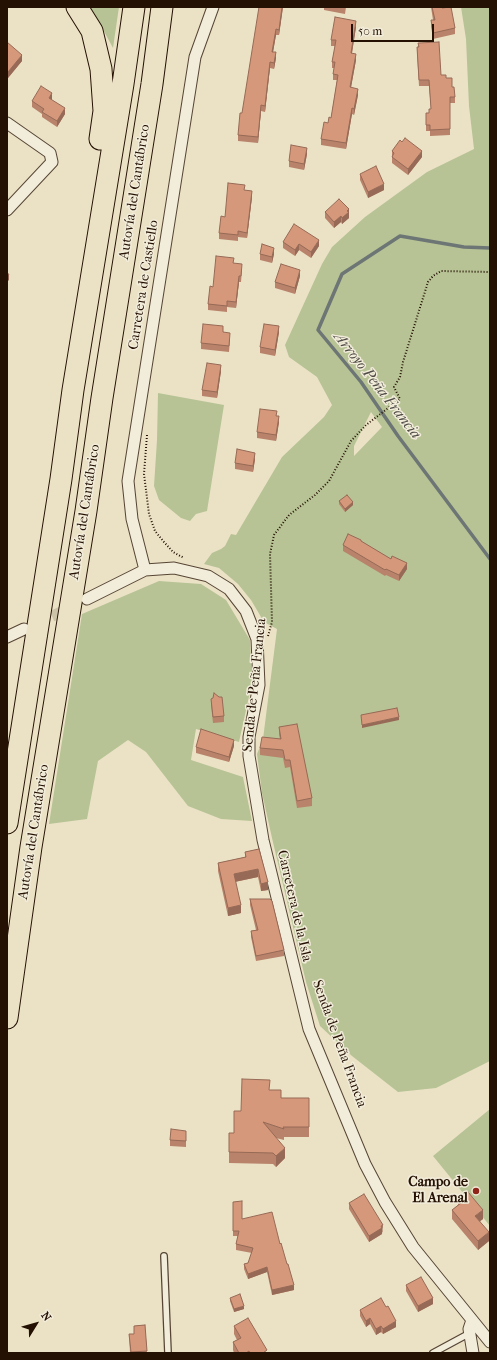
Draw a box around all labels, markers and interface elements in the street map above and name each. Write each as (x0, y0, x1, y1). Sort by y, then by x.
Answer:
scale bar (353, 16, 436, 42)
text: 50 m (358, 24, 382, 38)
street label: Autovía del Cantábrico (116, 123, 154, 261)
street label: Carretera de Castiello (125, 219, 163, 351)
water label: Arroyo Peña Francia (330, 329, 424, 443)
street label: Autovía del Cantábrico (66, 443, 104, 581)
street label: Senda de Peña Francia (240, 617, 270, 753)
street label: Autovía del Cantábrico (15, 763, 53, 901)
street label: Carretera de la Isla (273, 849, 315, 963)
street label: Senda de Peña Francia (308, 978, 370, 1110)
place label: Campo de El Arenal (408, 1175, 468, 1208)
marker: Campo de El Arenal (471, 1186, 481, 1196)
north arrow (16, 1304, 56, 1344)
text: N (38, 1309, 54, 1324)

